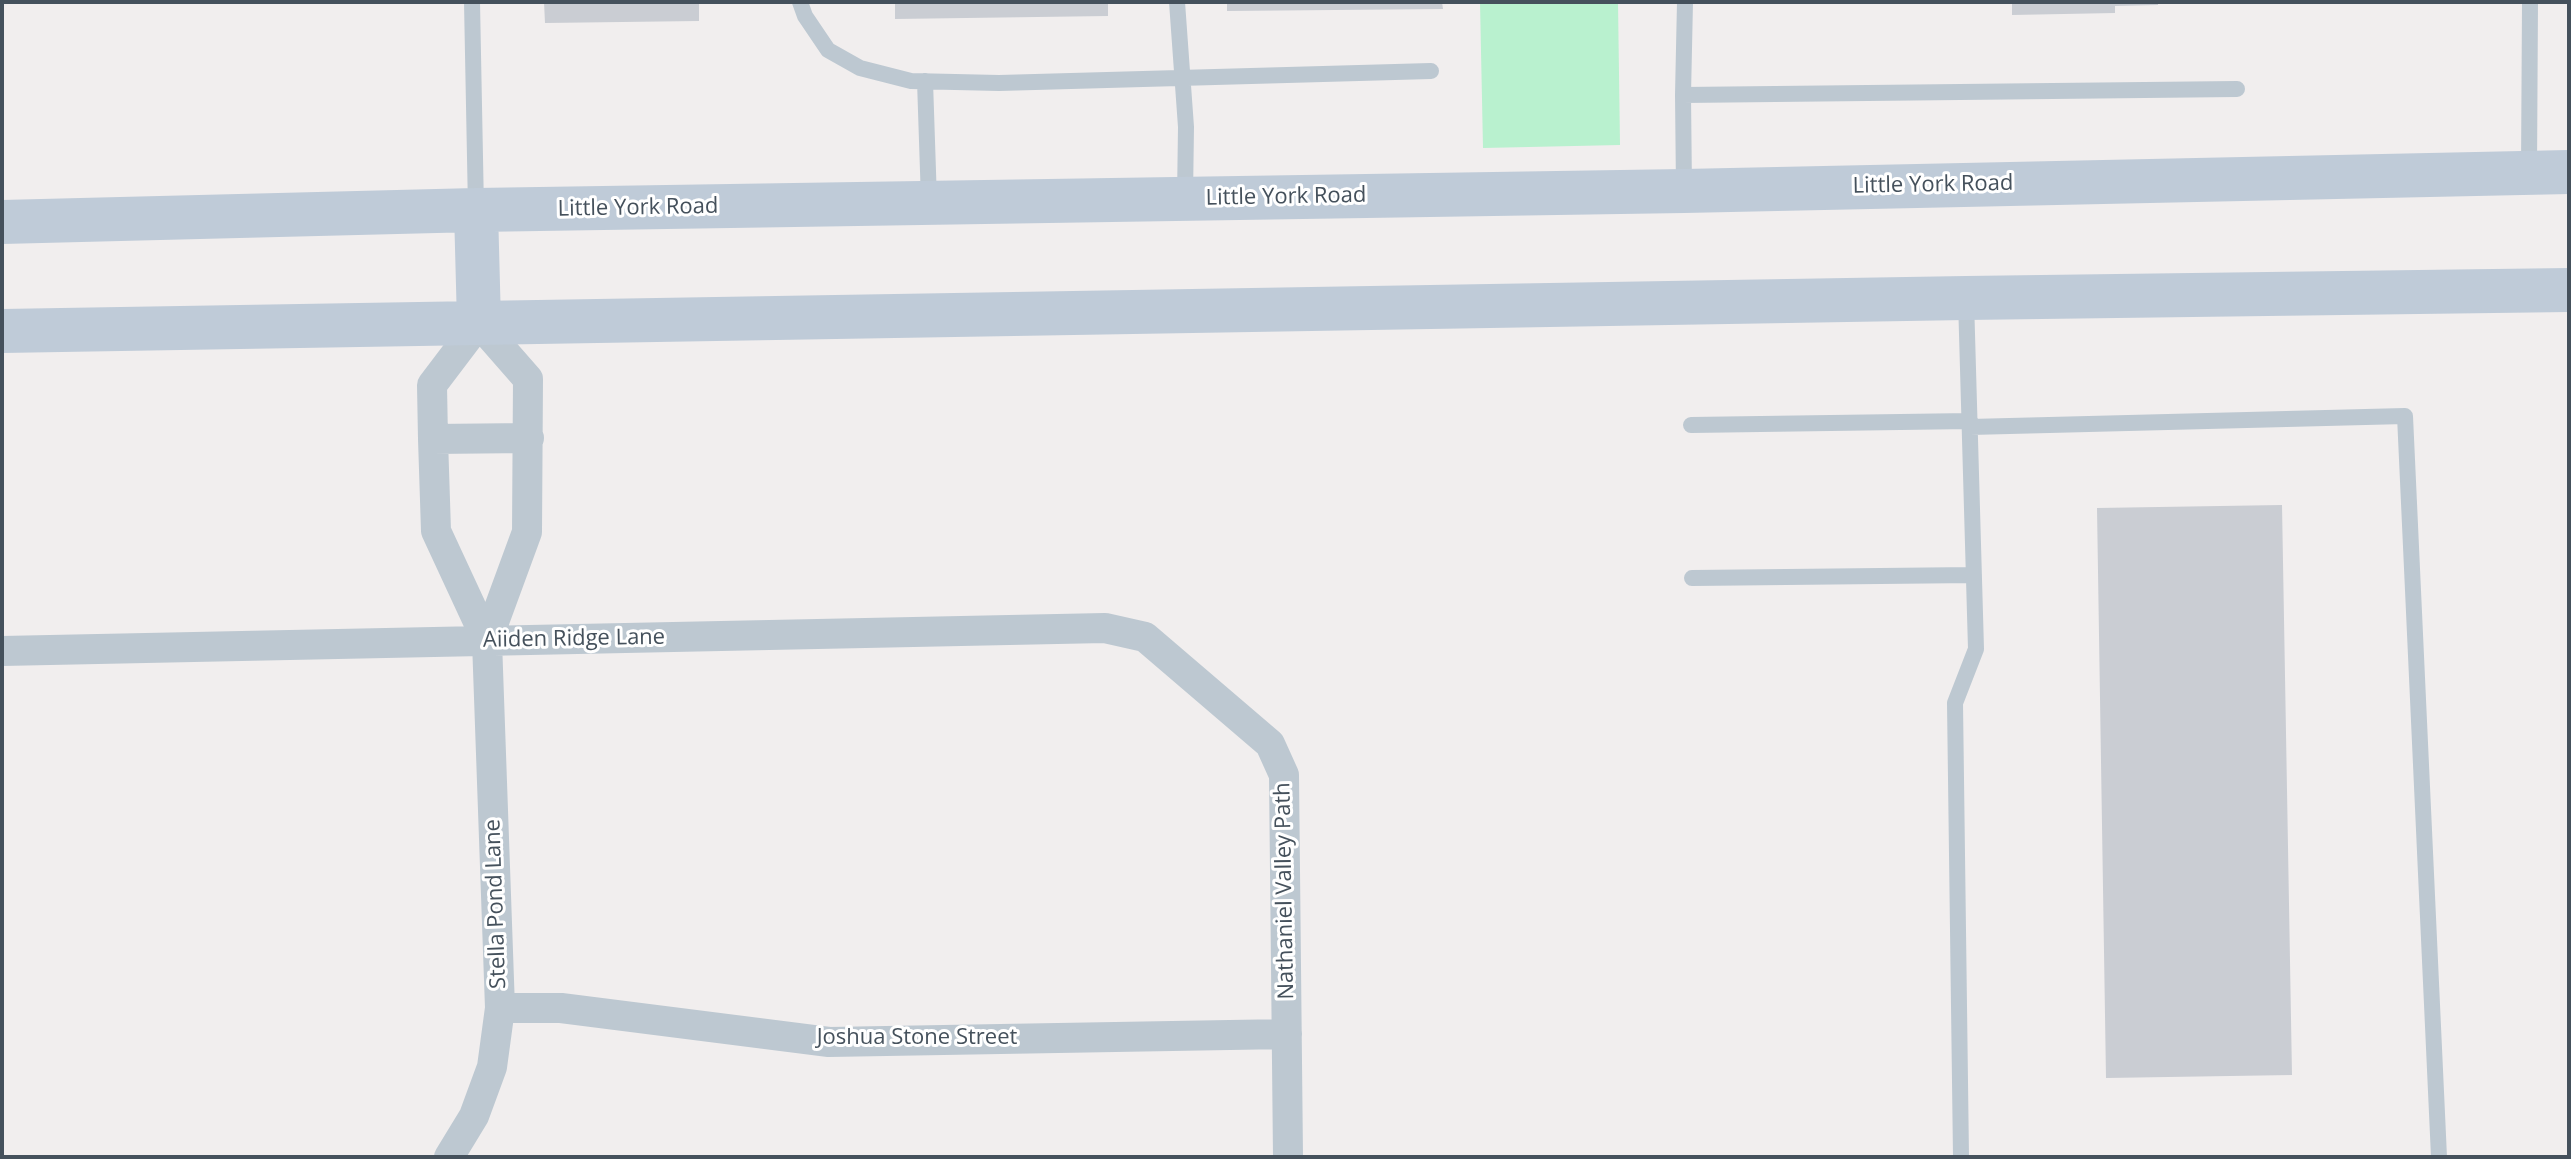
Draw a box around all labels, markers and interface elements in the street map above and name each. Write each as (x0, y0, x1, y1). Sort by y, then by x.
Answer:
street label: Little York Road (1852, 170, 2014, 200)
street label: Little York Road (1205, 182, 1367, 212)
street label: Little York Road (557, 193, 719, 223)
street label: Aiiden Ridge Lane (483, 624, 665, 654)
street label: Nathaniel Valley Path (1270, 782, 1300, 1000)
street label: Stella Pond Lane (480, 819, 512, 989)
street label: Joshua Stone Street (817, 1025, 1017, 1051)

